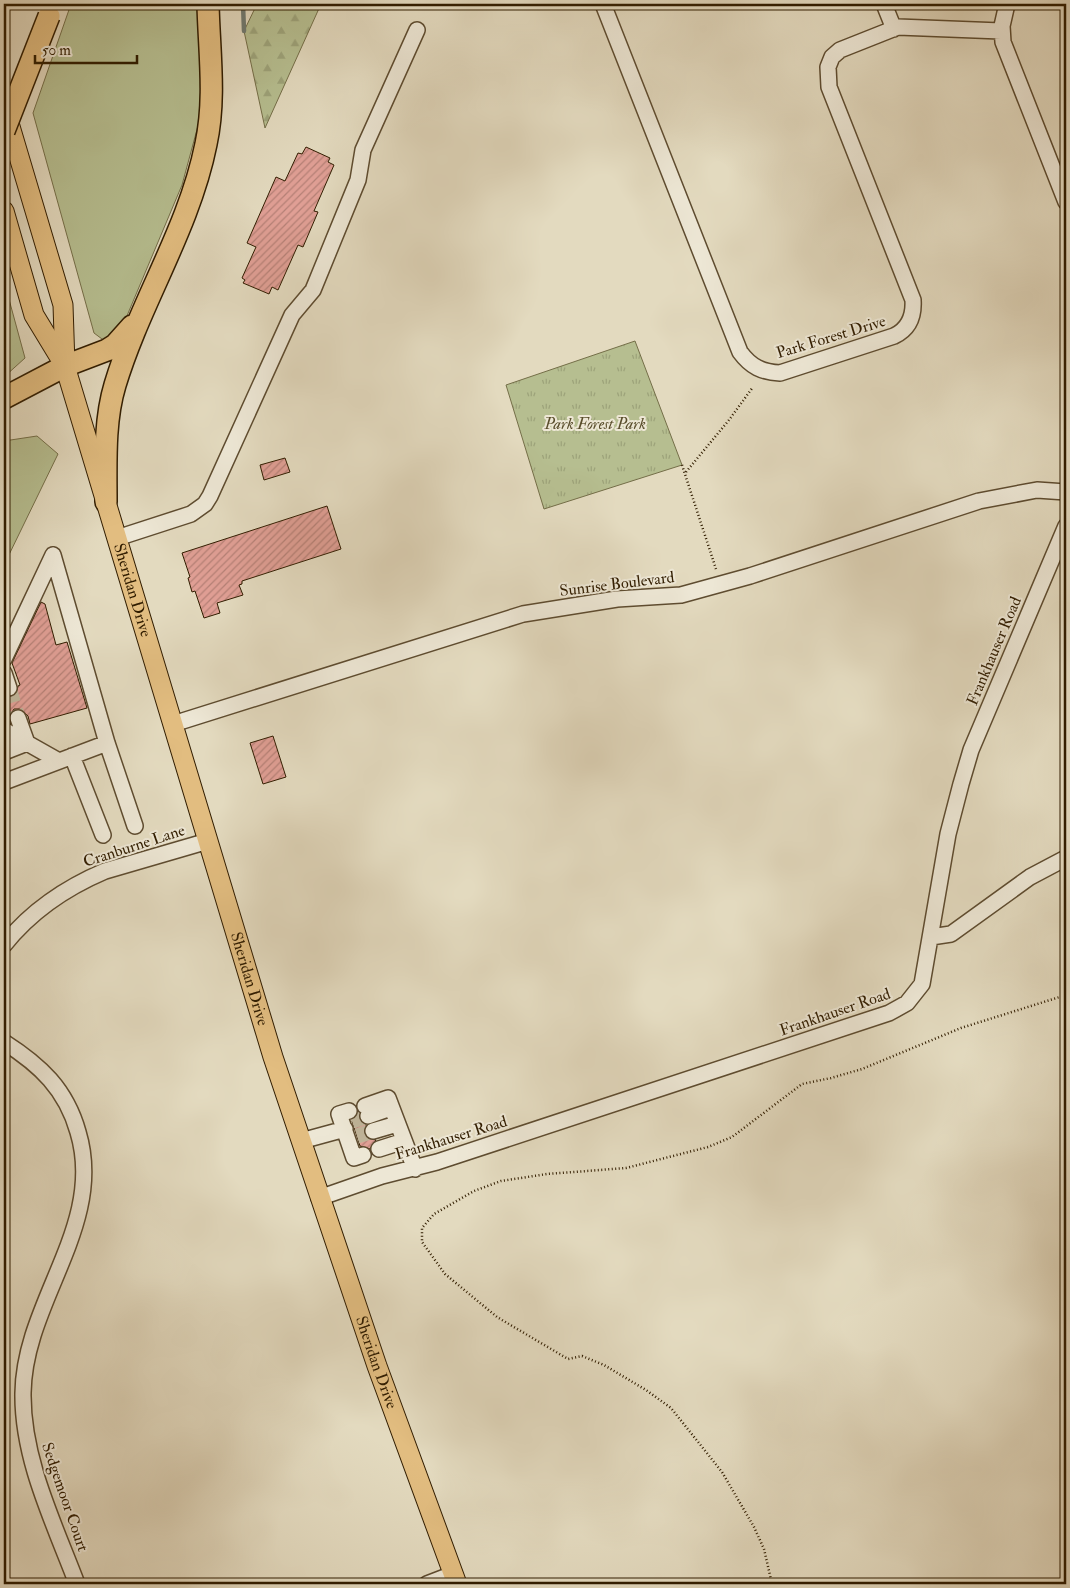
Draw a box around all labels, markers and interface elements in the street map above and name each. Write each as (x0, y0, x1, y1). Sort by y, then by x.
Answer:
scale bar (35, 32, 138, 64)
text: 50 m (42, 41, 71, 60)
street label: Park Forest Drive (774, 311, 888, 363)
park label: Park Forest Park (543, 414, 646, 434)
street label: Sheridan Drive (109, 541, 156, 640)
street label: Sunrise Boulevard (558, 567, 676, 601)
street label: Frankhauser Road (962, 593, 1026, 708)
street label: Cranburne Lane (81, 820, 188, 872)
street label: Sheridan Drive (226, 930, 273, 1028)
street label: Frankhauser Road (777, 984, 893, 1040)
street label: Frankhauser Road (393, 1111, 510, 1165)
street label: Sheridan Drive (351, 1314, 402, 1412)
street label: Sedgemoor Court (37, 1440, 93, 1554)

